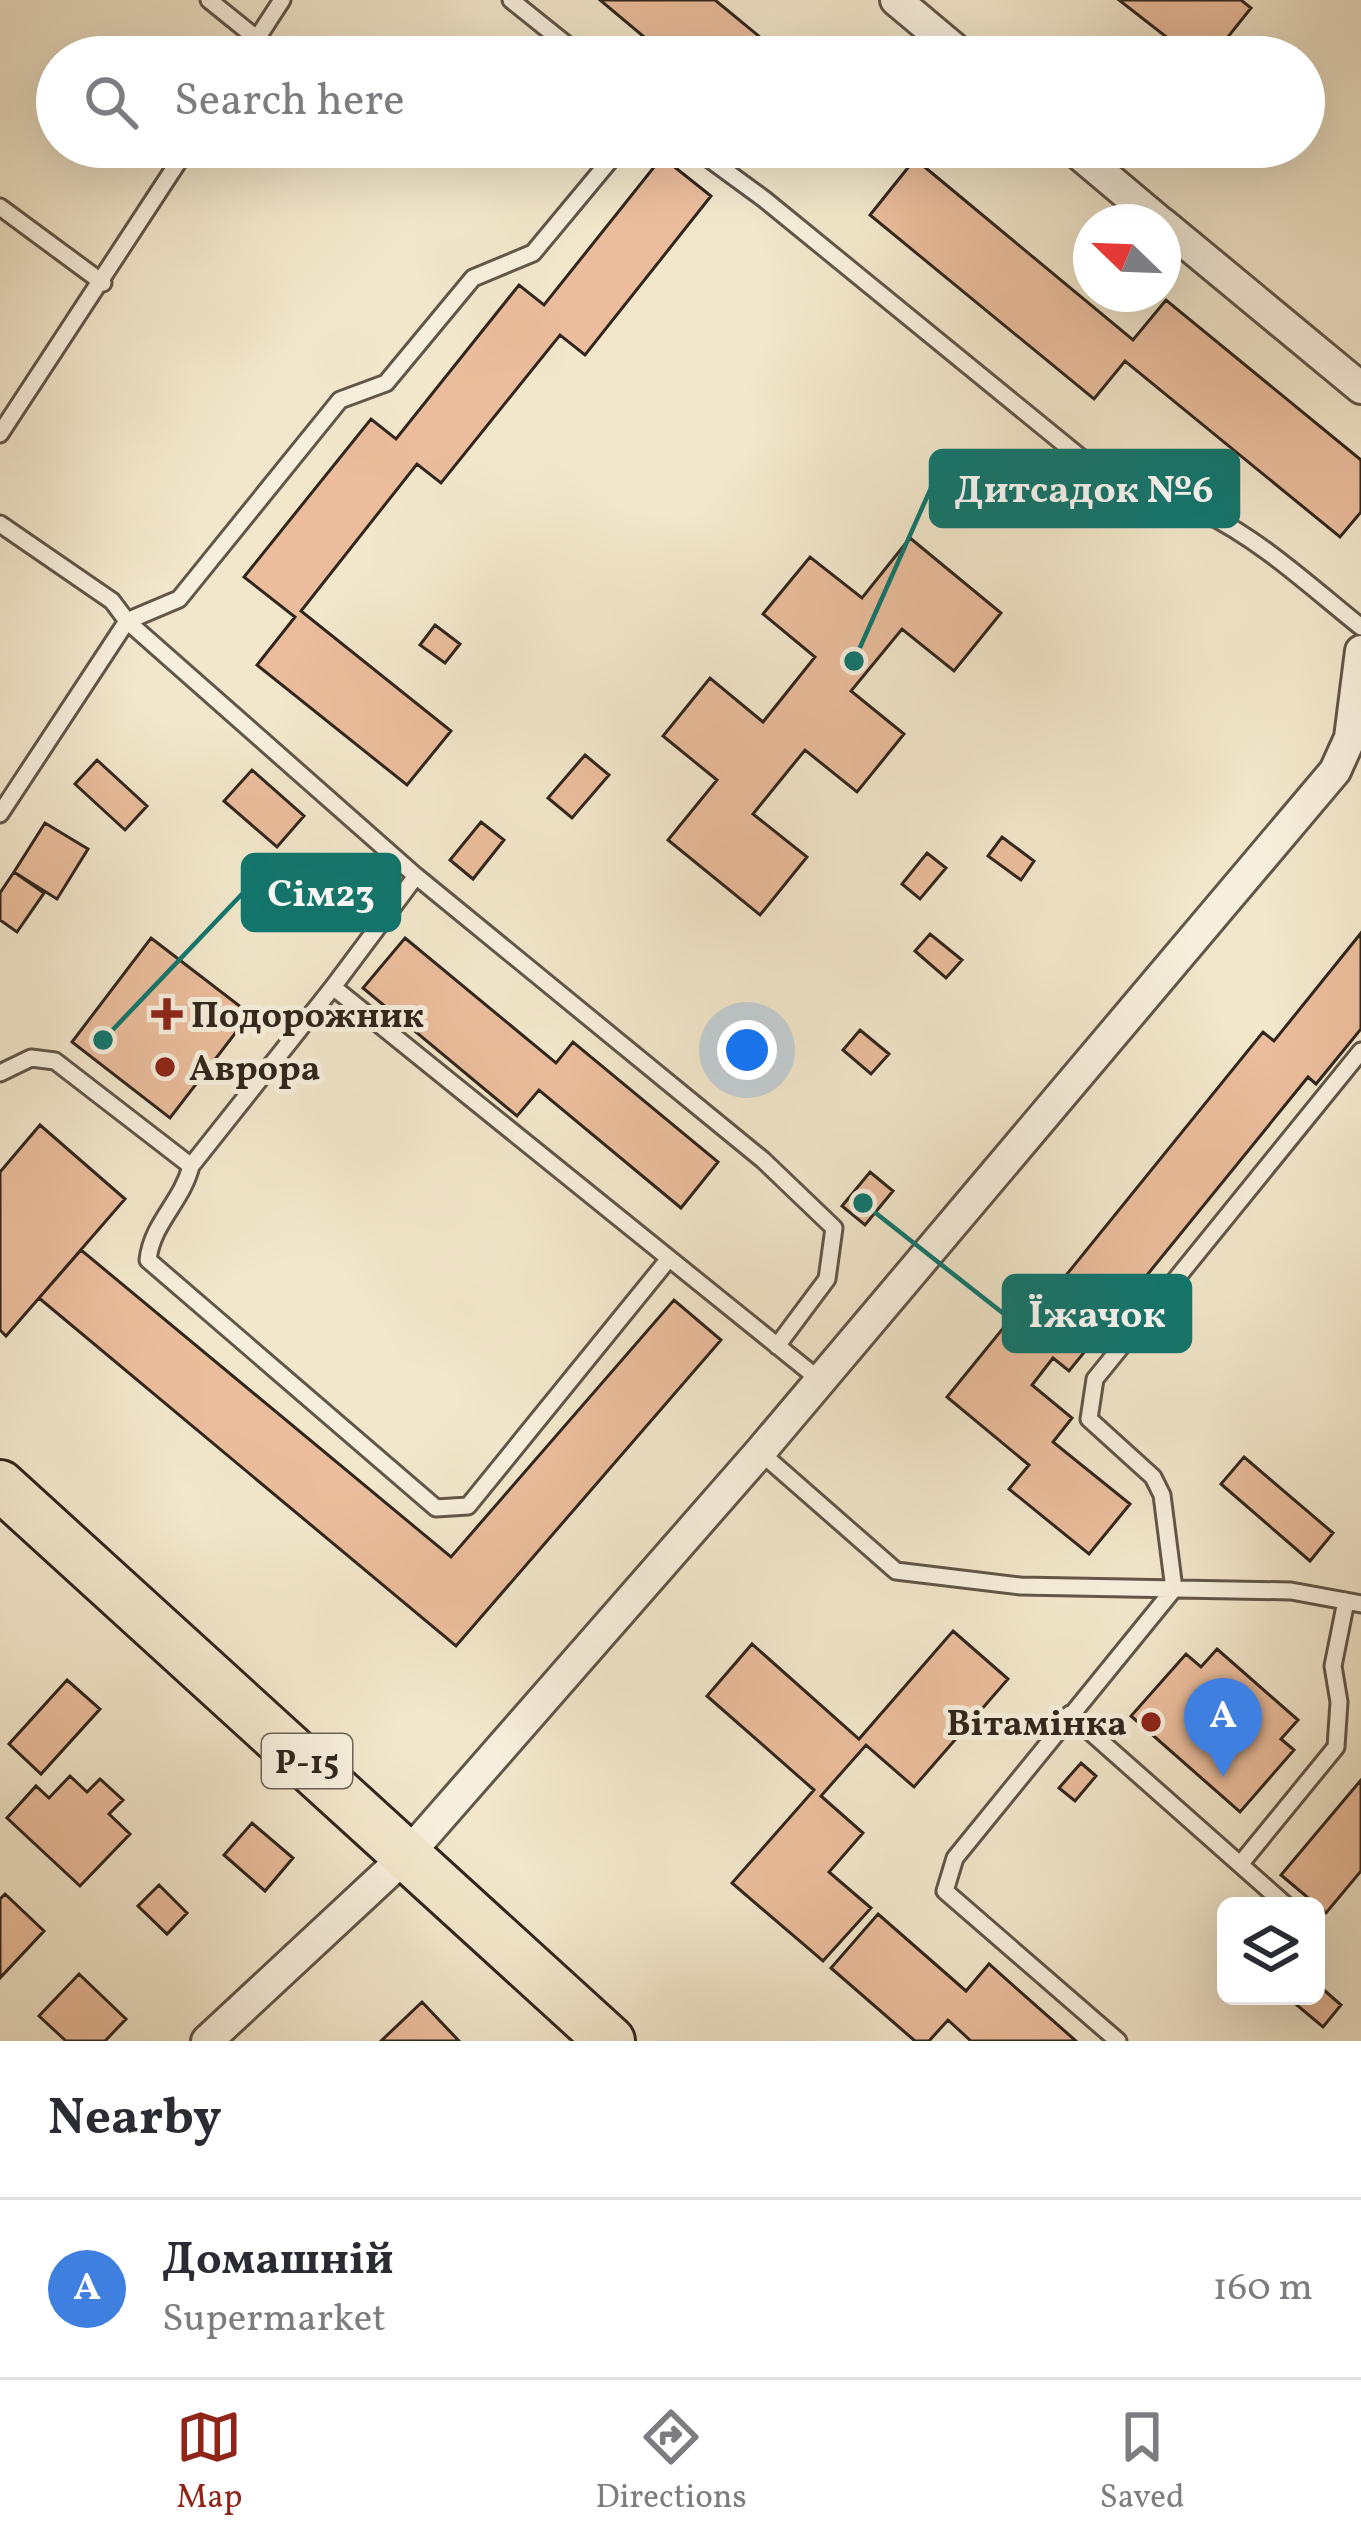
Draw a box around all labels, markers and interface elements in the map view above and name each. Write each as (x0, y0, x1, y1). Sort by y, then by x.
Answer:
search box (36, 36, 1325, 168)
icon: search (78, 69, 144, 135)
text: Search here (174, 71, 405, 134)
north arrow (1073, 204, 1181, 312)
callout: Дитсадок №6 (931, 451, 1238, 526)
text: Дитсадок №6 (954, 465, 1214, 519)
callout: Сім23 (243, 855, 399, 930)
text: Сім23 (267, 869, 375, 923)
place label: Подорожник (191, 993, 424, 1043)
marker: Подорожник (154, 1001, 180, 1027)
your location (717, 1020, 777, 1080)
place label: Аврора (189, 1046, 320, 1096)
marker: Аврора (152, 1054, 178, 1080)
callout: Їжачок (1004, 1276, 1190, 1351)
text: Їжачок (1028, 1290, 1166, 1344)
pin: A (1184, 1678, 1262, 1777)
place label: Вітамінка (946, 1701, 1127, 1751)
marker: Вітамінка (1138, 1709, 1164, 1735)
road number: Р-15 (262, 1734, 352, 1788)
map controls (1217, 1897, 1325, 2005)
button: layers (1217, 1897, 1325, 2005)
text: Nearby (48, 2084, 222, 2155)
text: Домашній (162, 2230, 394, 2293)
text: A (73, 2262, 101, 2316)
text: 160 m (1212, 2262, 1313, 2316)
text: Supermarket (162, 2293, 386, 2347)
tab: Map (176, 2404, 243, 2522)
tab: Directions (595, 2404, 747, 2522)
tab: Saved (1100, 2404, 1185, 2522)

